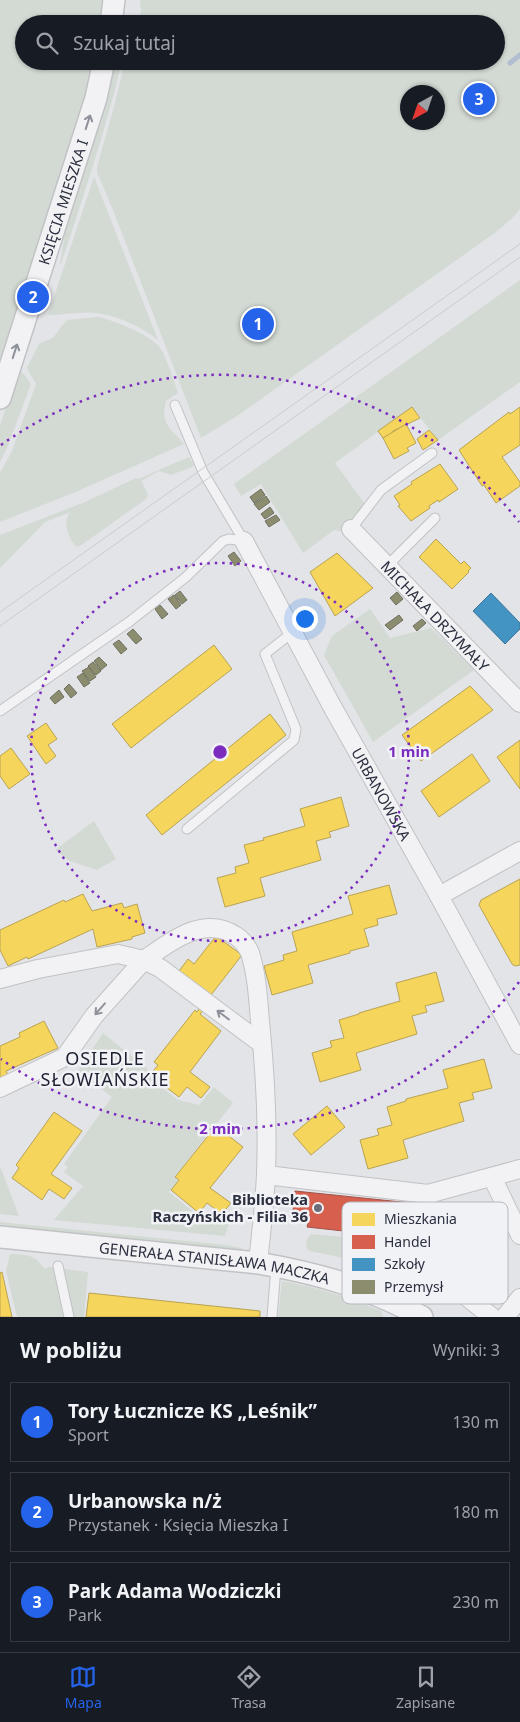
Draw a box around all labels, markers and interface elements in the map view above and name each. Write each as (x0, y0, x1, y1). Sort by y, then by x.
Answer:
search box (15, 15, 505, 70)
icon: search (33, 29, 61, 57)
text: Szukaj tutaj (73, 30, 176, 56)
pin: 3 (463, 80, 495, 118)
north arrow (400, 85, 445, 130)
one-way arrow (84, 114, 94, 130)
street label: KSIĘCIA MIESZKA I (33, 136, 92, 267)
pin: 2 (17, 278, 49, 316)
pin: 1 (242, 305, 274, 343)
one-way arrow (11, 344, 20, 360)
street label: MICHAŁA DRZYMAŁY (377, 556, 494, 676)
your location (292, 606, 318, 632)
text: 1 min (388, 741, 430, 761)
centre of rings (211, 743, 229, 761)
street label: URBANOWSKA (347, 744, 416, 844)
one-way arrow (95, 1002, 106, 1015)
one-way arrow (217, 1009, 230, 1020)
district label: OSIEDLE SŁOWIAŃSKIE (41, 1046, 170, 1091)
text: 2 min (199, 1118, 241, 1138)
place label: Biblioteka Raczyńskich - Filia 36 (153, 1189, 308, 1226)
marker: Biblioteka Raczyńskich - Filia 36 (312, 1202, 324, 1214)
legend (342, 1202, 508, 1304)
text: Mieszkania (384, 1209, 457, 1228)
text: Handel (384, 1232, 431, 1251)
street label: GENERAŁA STANISŁAWA MACZKA (98, 1237, 332, 1289)
text: Szkoły (384, 1254, 426, 1273)
text: Przemysł (384, 1277, 444, 1296)
text: W pobliżu (20, 1336, 122, 1364)
text: Wyniki: 3 (433, 1339, 500, 1361)
text: Tory Łucznicze KS „Leśnik” (68, 1398, 317, 1424)
text: 1 (32, 1411, 42, 1433)
text: 130 m (452, 1411, 499, 1433)
text: Sport (68, 1424, 109, 1446)
text: Urbanowska n/ż (68, 1488, 222, 1514)
text: 2 (32, 1501, 42, 1523)
text: 180 m (452, 1501, 499, 1523)
text: Przystanek · Księcia Mieszka I (68, 1514, 288, 1536)
text: Park Adama Wodziczki (68, 1578, 281, 1604)
text: 3 (32, 1591, 42, 1613)
text: 230 m (452, 1591, 499, 1613)
text: Park (68, 1604, 102, 1626)
tab: Mapa (65, 1663, 102, 1712)
tab: Trasa (231, 1663, 266, 1712)
tab: Zapisane (396, 1663, 455, 1712)

